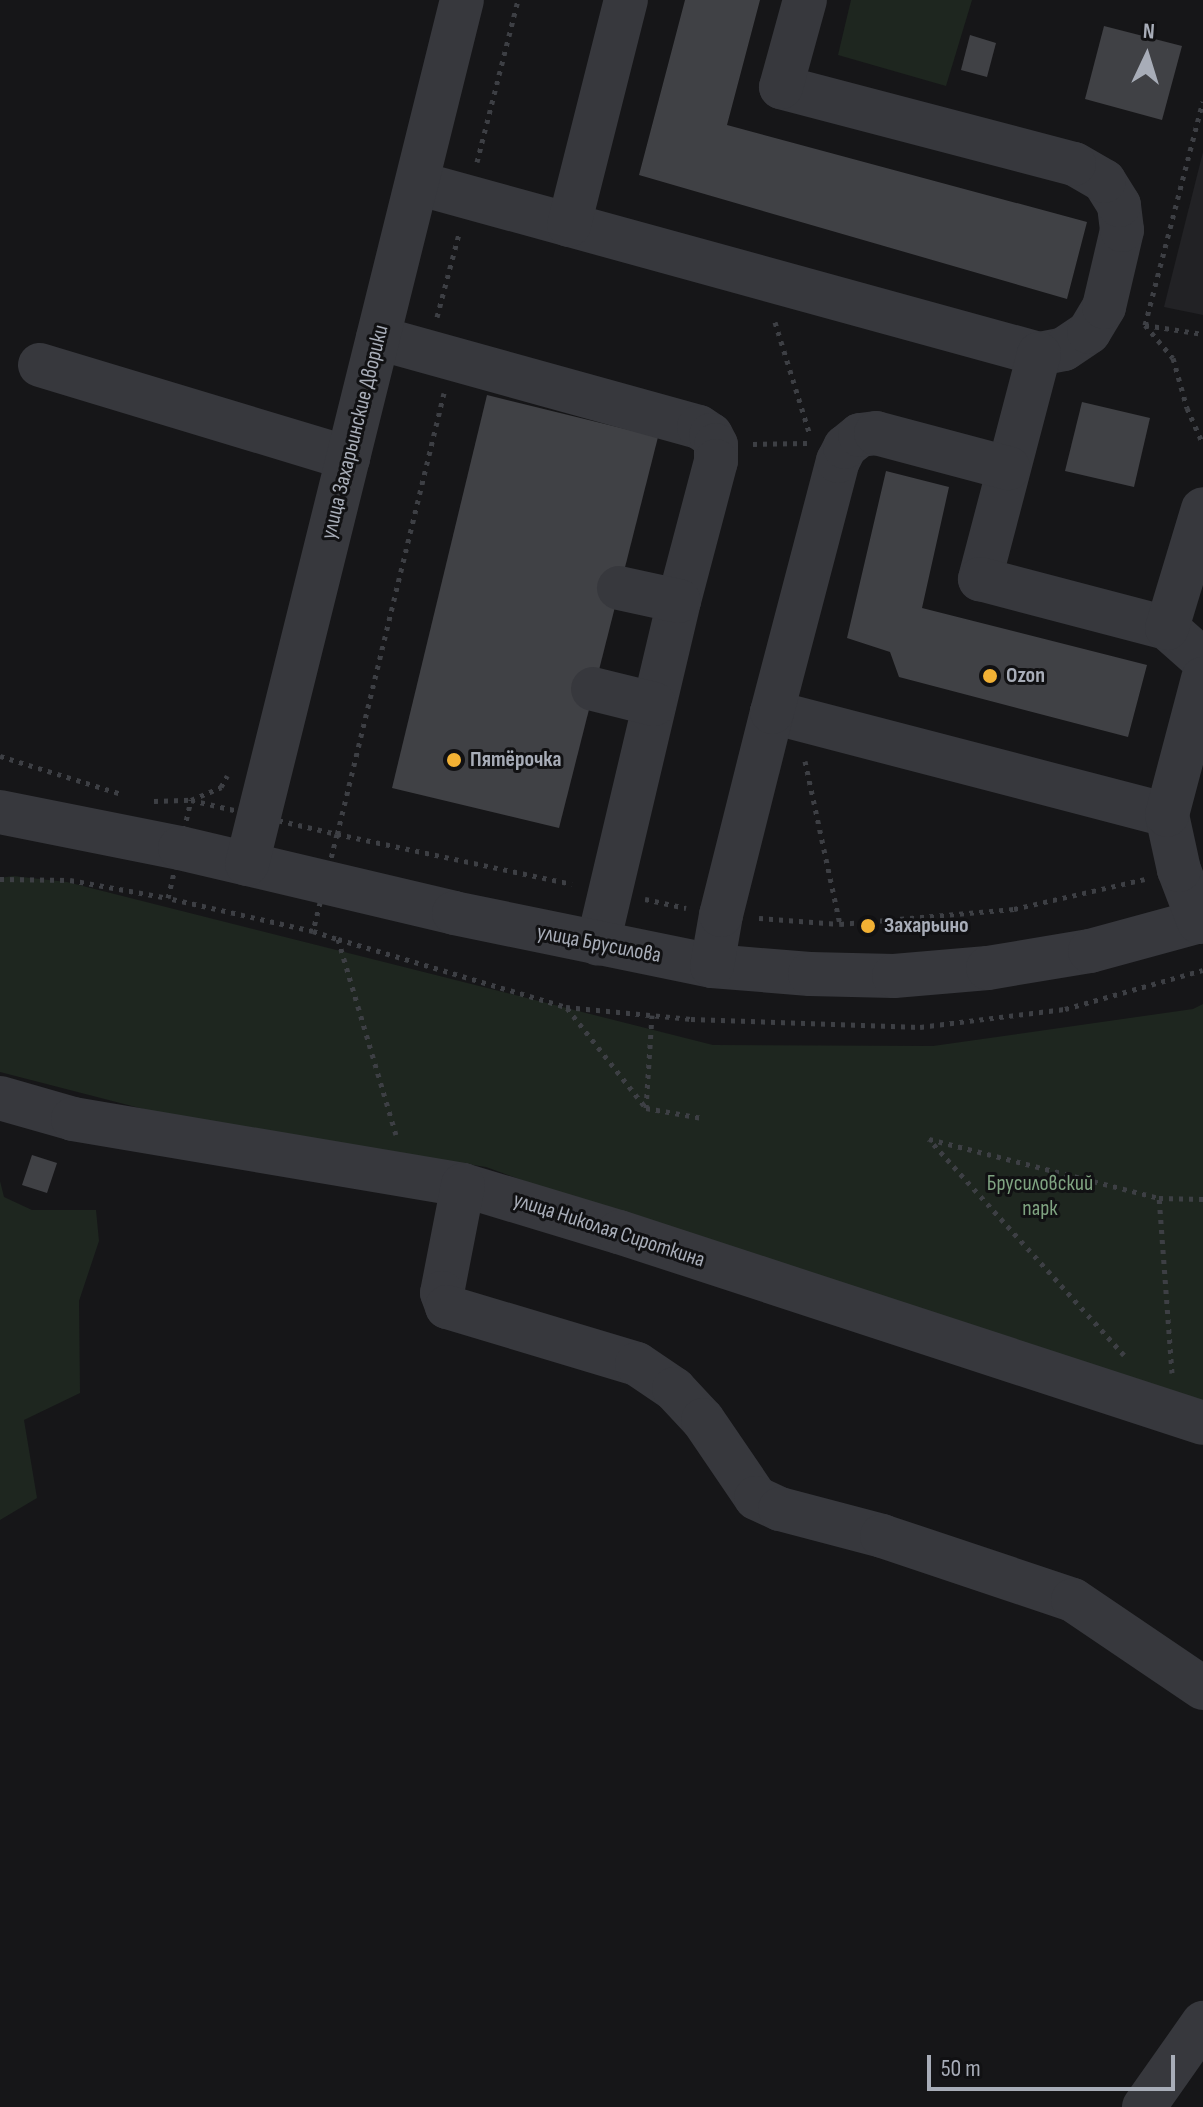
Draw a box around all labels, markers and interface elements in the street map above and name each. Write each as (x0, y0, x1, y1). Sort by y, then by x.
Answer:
north arrow (1107, 16, 1187, 96)
text: N (1142, 18, 1156, 45)
street label: улица Захарьинские Дворики (316, 322, 394, 542)
place label: Ozon (1006, 663, 1045, 689)
marker: Ozon (981, 667, 999, 685)
place label: Пятёрочка (470, 747, 561, 773)
marker: Пятёрочка (445, 751, 463, 769)
place label: Захарьино (884, 913, 969, 939)
marker: Захарьино (859, 917, 877, 935)
street label: улица Брусилова (535, 919, 663, 969)
park label: Брусиловский парк (987, 1170, 1093, 1222)
street label: улица Николая Сироткина (510, 1187, 708, 1273)
scale bar (931, 2039, 1179, 2089)
text: 50 m (941, 2054, 981, 2083)

